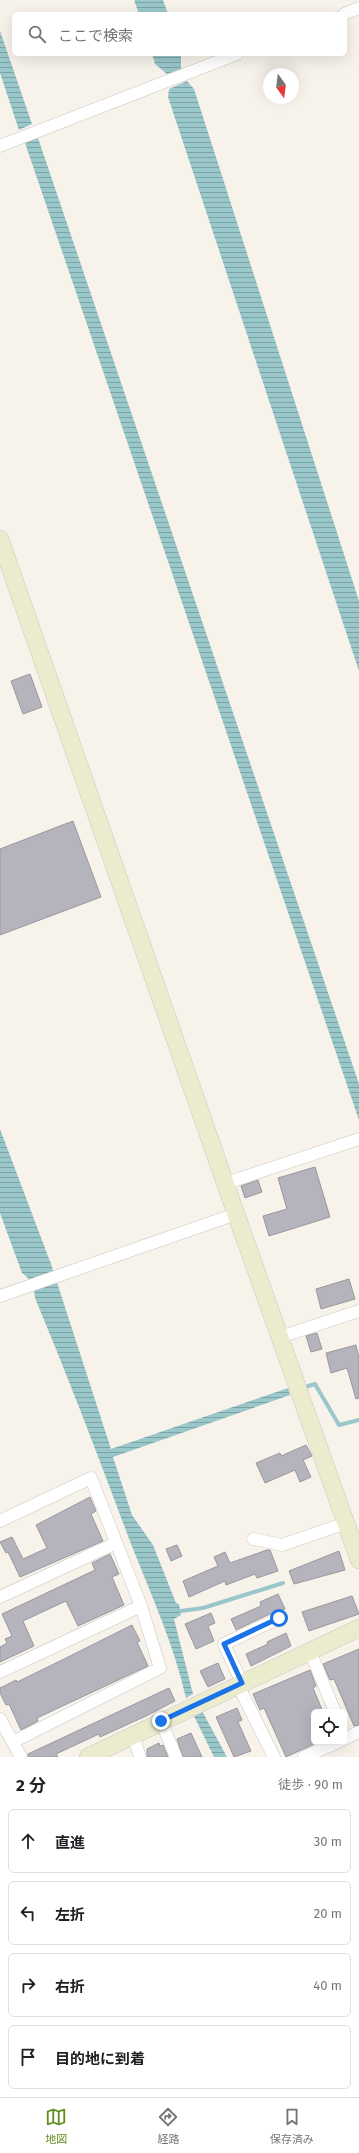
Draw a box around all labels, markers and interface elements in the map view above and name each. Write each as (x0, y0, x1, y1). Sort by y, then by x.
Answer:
search box (12, 12, 347, 56)
icon: search (26, 23, 48, 45)
text: ここで検索 (58, 27, 133, 45)
north arrow (263, 68, 299, 104)
route start (270, 1609, 288, 1627)
map controls (311, 1709, 347, 1745)
button: locate (311, 1709, 347, 1745)
route end (152, 1712, 170, 1730)
text: 2 分 (16, 1775, 46, 1796)
text: 徒歩 · 90 m (278, 1777, 343, 1792)
icon: ahead (17, 1830, 39, 1852)
text: 直進 (55, 1834, 85, 1852)
text: 30 m (314, 1834, 342, 1849)
icon: left (17, 1902, 39, 1924)
text: 左折 (55, 1906, 85, 1924)
text: 20 m (314, 1906, 342, 1921)
icon: right (17, 1974, 39, 1996)
text: 右折 (55, 1978, 85, 1996)
text: 40 m (313, 1978, 342, 1993)
icon: arrive (17, 2046, 39, 2068)
text: 目的地に到着 (55, 2050, 145, 2068)
tab: 地図 (45, 2106, 67, 2146)
tab: 経路 (157, 2106, 179, 2146)
tab: 保存済み (270, 2106, 314, 2146)

